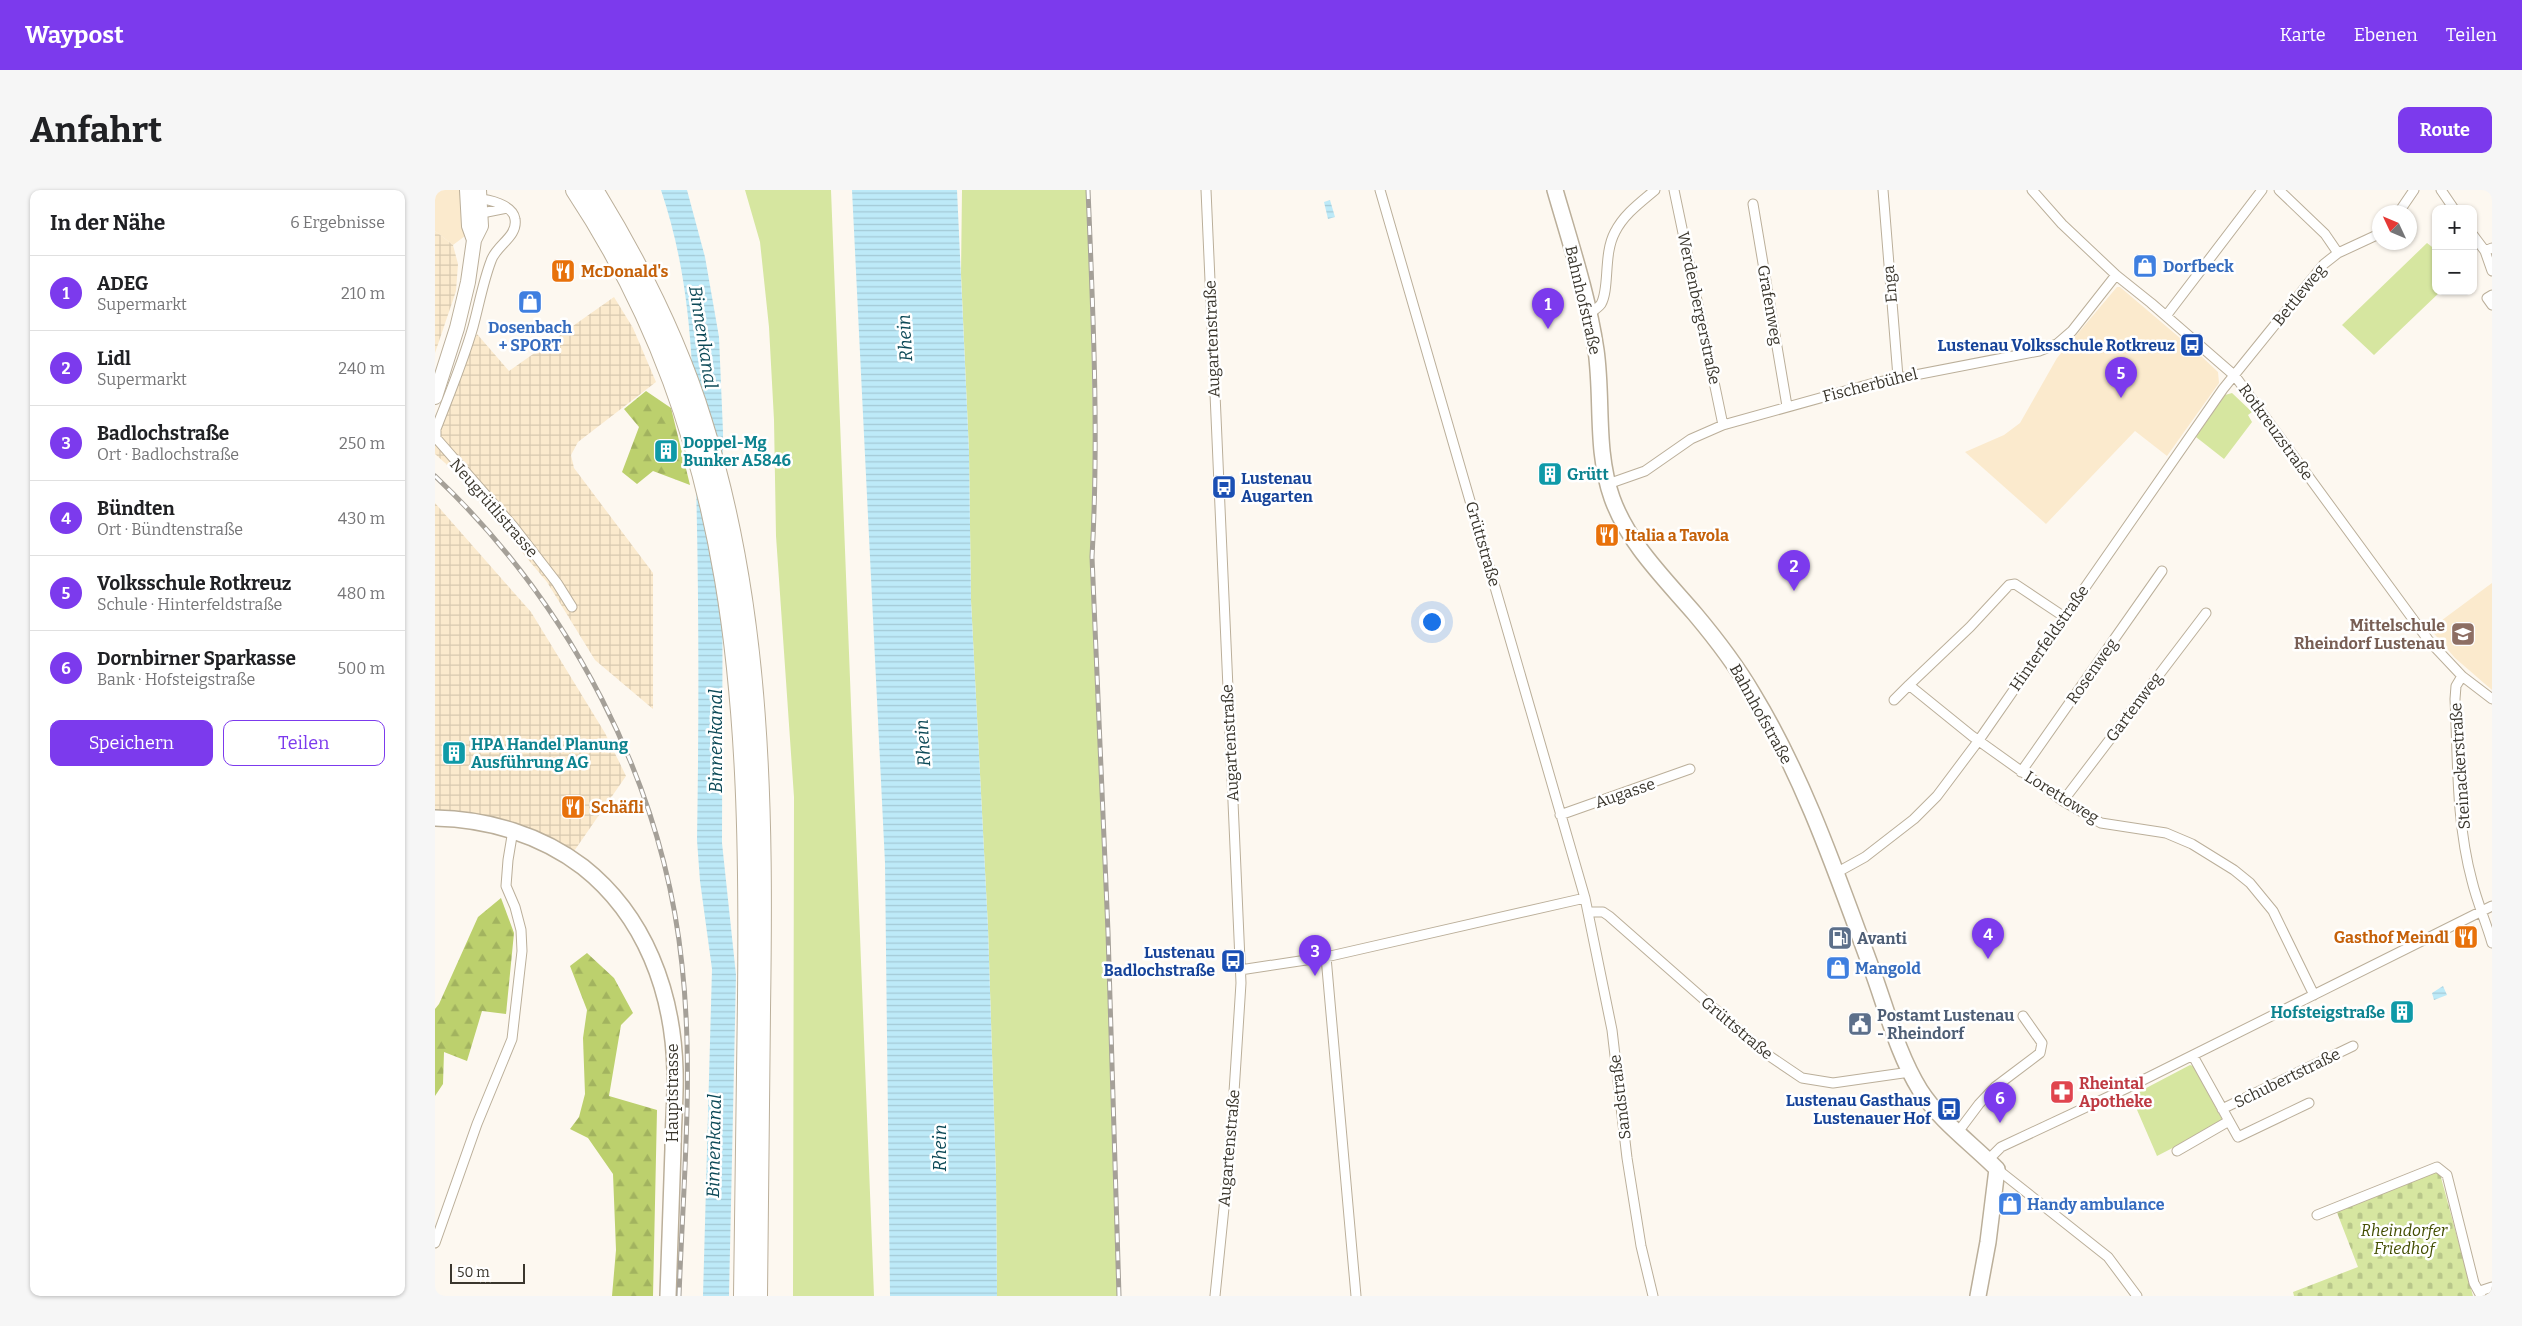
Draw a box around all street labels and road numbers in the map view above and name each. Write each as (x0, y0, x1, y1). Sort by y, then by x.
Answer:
street label: Werdenbergerstraße (1674, 230, 1724, 386)
street label: Bahnhofstraße (1561, 244, 1605, 356)
street label: Bettleweg (2268, 260, 2330, 330)
street label: Grafenweg (1754, 263, 1786, 347)
street label: Enga (1879, 264, 1901, 303)
street label: Augartenstraße (1200, 280, 1224, 398)
street label: Fischerbühel (1821, 364, 1920, 406)
street label: Rotkreuzstraße (2235, 380, 2317, 484)
street label: Neugrütlistrasse (446, 455, 542, 561)
street label: Grüttstraße (1462, 499, 1504, 589)
street label: Hinterfeldstraße (2005, 581, 2093, 695)
street label: Rosenweg (2063, 635, 2122, 707)
street label: Bahnhofstraße (1726, 661, 1796, 767)
street label: Gartenweg (2102, 669, 2166, 745)
street label: Augartenstraße (1217, 684, 1243, 802)
street label: Steinackerstraße (2446, 702, 2474, 830)
street label: Lorettoweg (2021, 767, 2103, 827)
street label: Augasse (1592, 774, 1658, 812)
street label: Grüttstraße (1697, 992, 1777, 1064)
street label: Hauptstrasse (663, 1043, 682, 1143)
street label: Schubertstraße (2231, 1044, 2343, 1112)
street label: Sandstraße (1605, 1053, 1635, 1141)
street label: Augartenstraße (1214, 1089, 1244, 1207)

